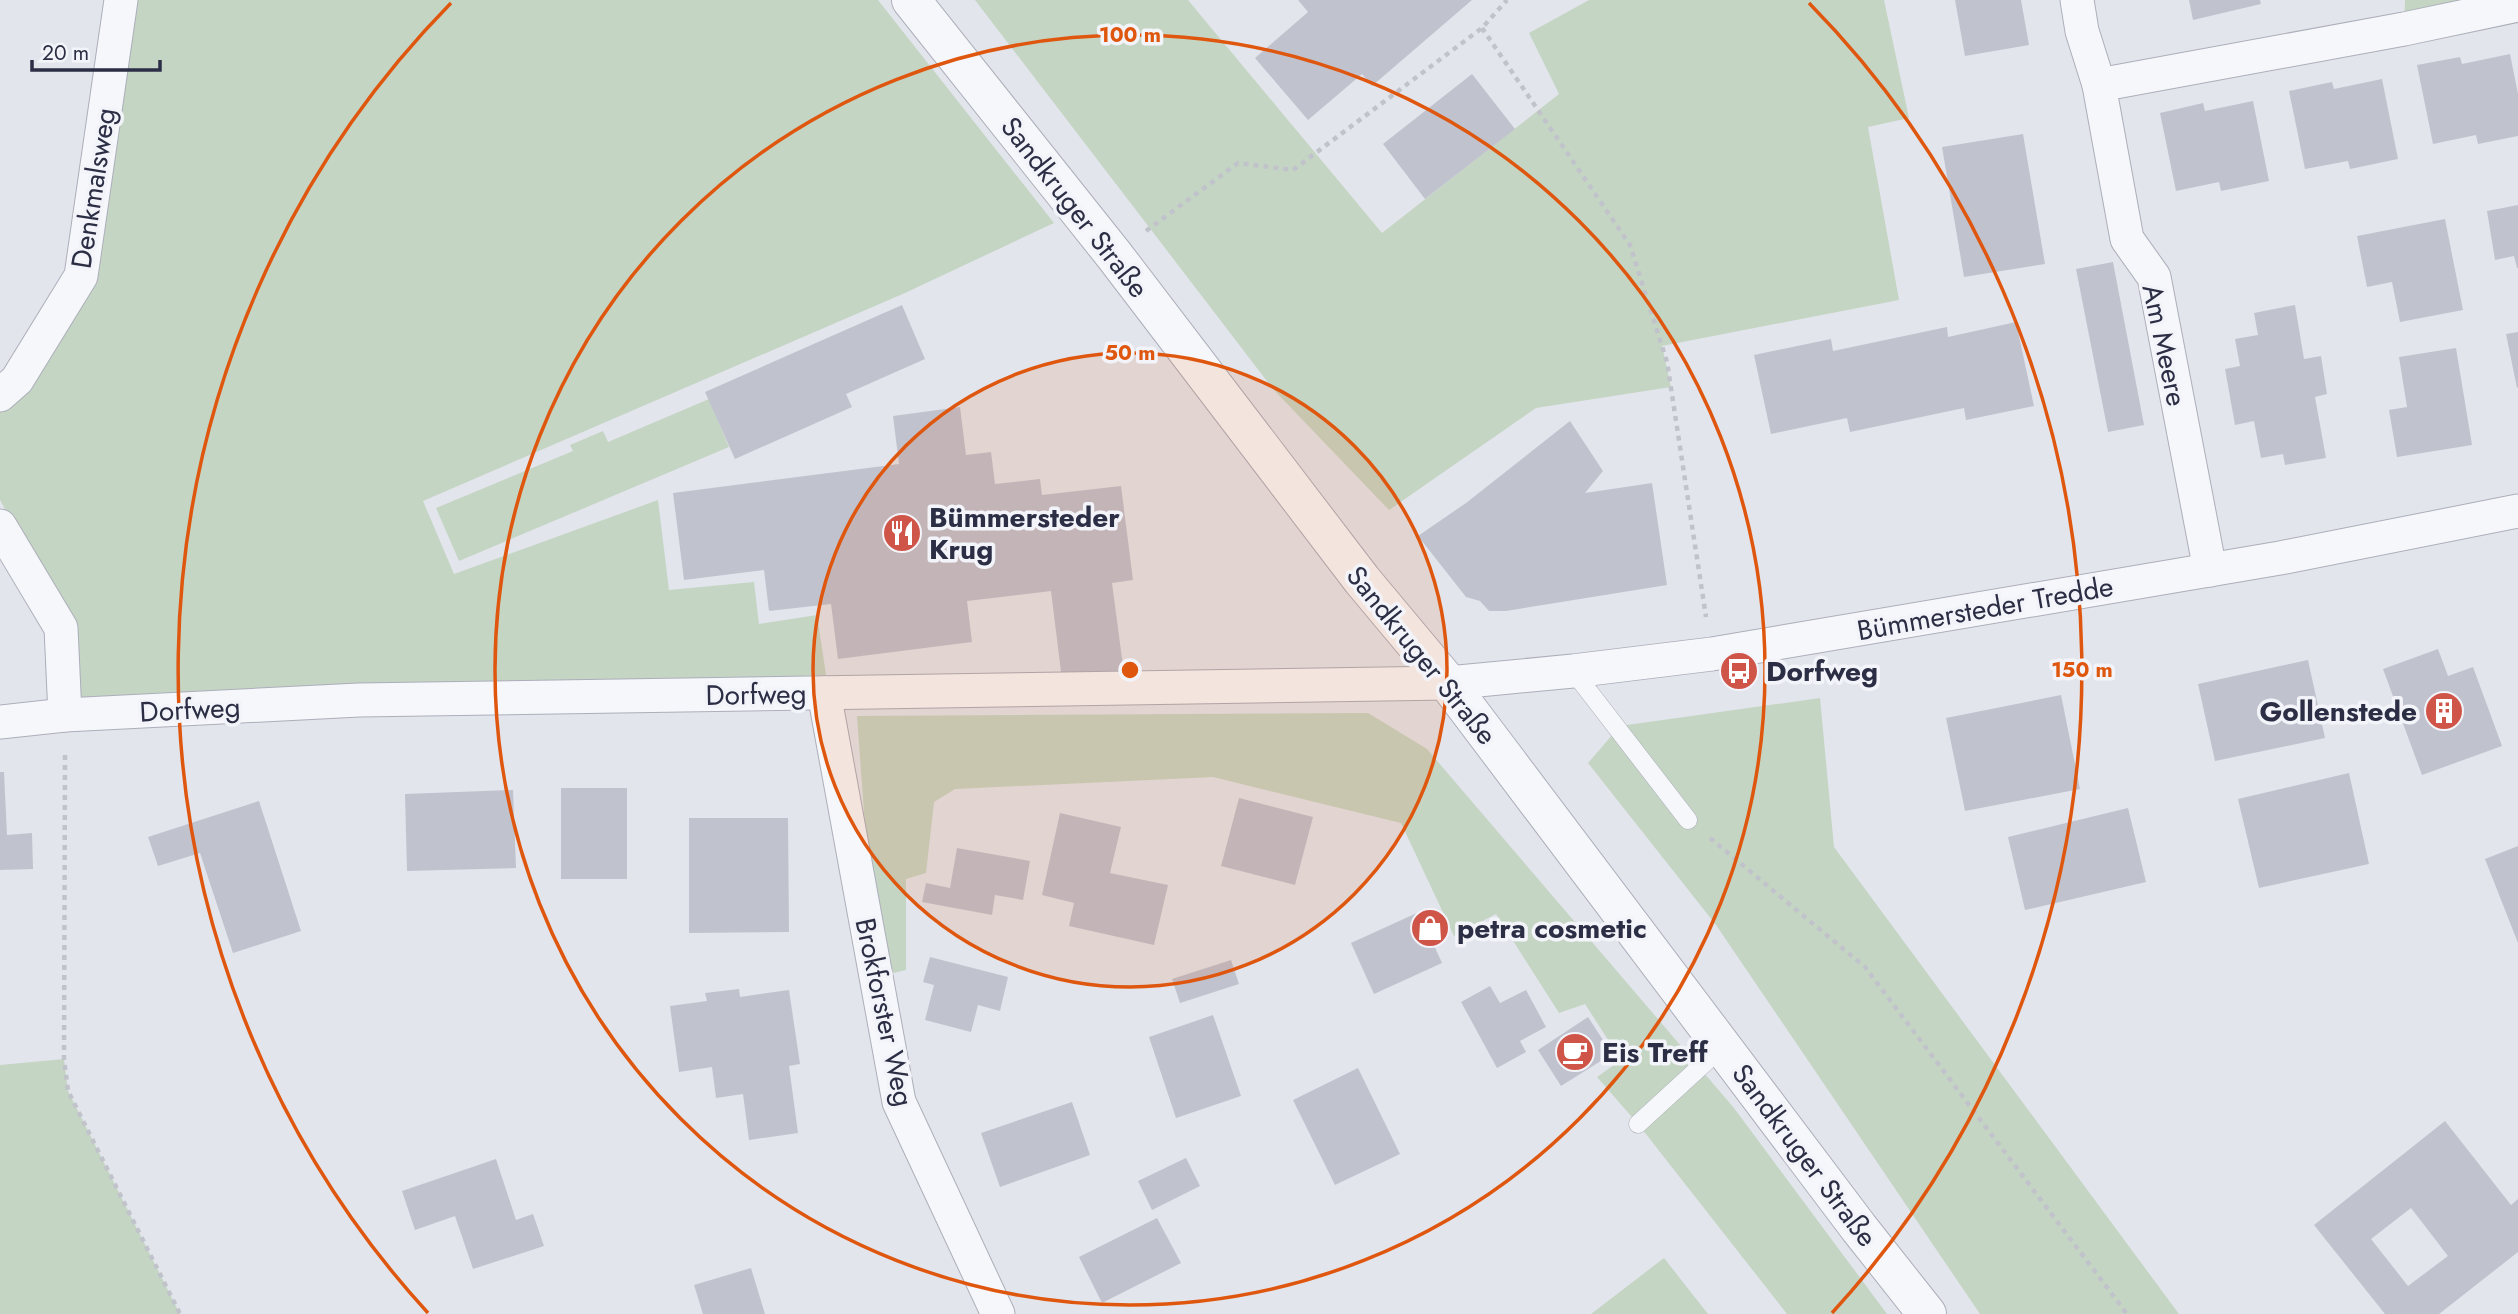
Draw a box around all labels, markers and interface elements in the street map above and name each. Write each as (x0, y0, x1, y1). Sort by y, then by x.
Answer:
text: 100 m (1099, 20, 1161, 50)
scale bar (32, 28, 159, 72)
text: 20 m (42, 38, 89, 68)
street label: Denkmalsweg (61, 105, 126, 271)
street label: Sandkruger Straße (991, 108, 1158, 307)
street label: Am Meere (2132, 280, 2197, 410)
text: 50 m (1105, 338, 1155, 368)
place label: Bümmersteder Krug (929, 497, 1120, 570)
restaurant icon: Bümmersteder Krug (881, 512, 923, 554)
street label: Sandkruger Straße (1336, 557, 1507, 754)
street label: Bümmersteder Tredde (1854, 566, 2116, 651)
bus stop icon: Dorfweg (1718, 650, 1760, 692)
place label: Dorfweg (1766, 651, 1878, 692)
text: 150 m (2051, 655, 2113, 685)
centre of rings (1118, 658, 1142, 682)
street label: Dorfweg (705, 673, 807, 716)
street label: Dorfweg (139, 686, 242, 733)
building icon: Gollenstede (2423, 690, 2465, 732)
place label: Gollenstede (2259, 691, 2417, 732)
shop icon: petra cosmetic (1409, 907, 1451, 949)
place label: petra cosmetic (1457, 908, 1647, 949)
street label: Brokforster Weg (845, 914, 924, 1110)
cafe icon: Eis Treff (1554, 1031, 1596, 1073)
place label: Eis Treff (1602, 1032, 1709, 1073)
street label: Sandkruger Straße (1722, 1055, 1887, 1255)

